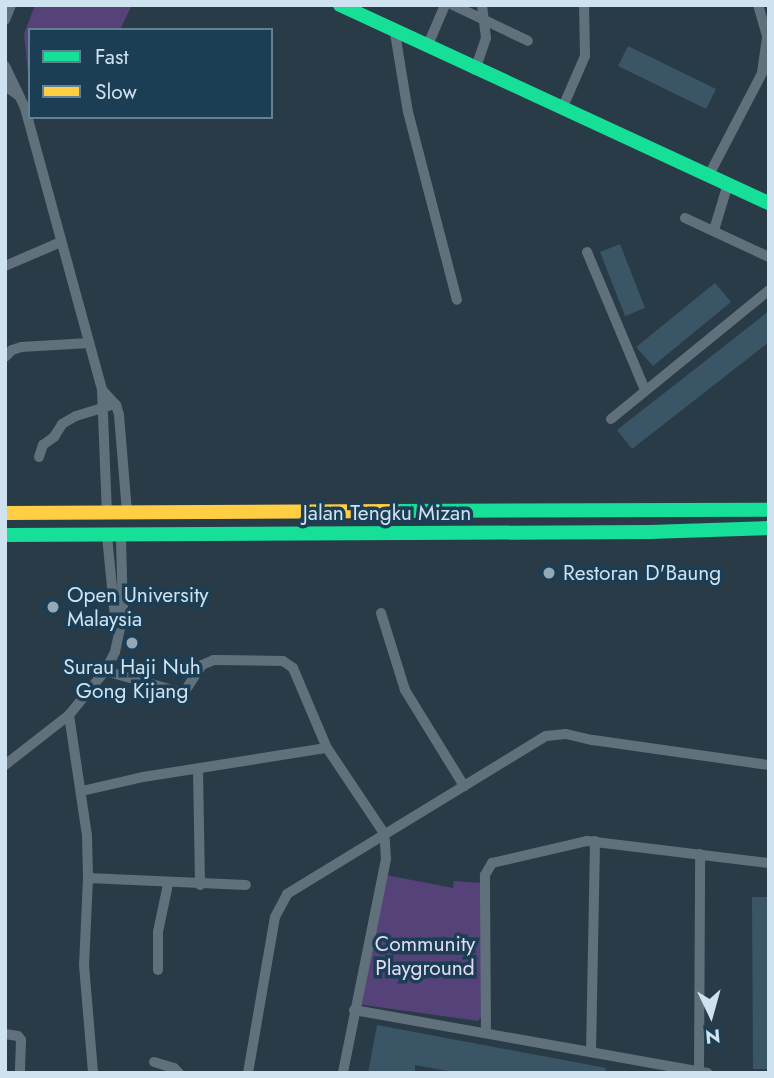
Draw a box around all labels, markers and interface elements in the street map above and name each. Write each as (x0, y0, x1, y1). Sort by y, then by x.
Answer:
legend (28, 28, 273, 119)
text: Fast (95, 42, 128, 72)
text: Slow (95, 77, 137, 107)
street label: Jalan Tengku Mizan (303, 500, 471, 526)
place label: Restoran D'Baung (563, 560, 721, 586)
marker: Restoran D'Baung (541, 565, 557, 581)
place label: Open University Malaysia (67, 582, 208, 632)
marker: Open University Malaysia (45, 599, 61, 615)
marker: Surau Haji Nuh Gong Kijang (124, 635, 140, 651)
place label: Surau Haji Nuh Gong Kijang (63, 654, 201, 704)
park label: Community Playground (375, 931, 475, 981)
north arrow (676, 980, 746, 1050)
text: N (704, 1022, 722, 1051)

